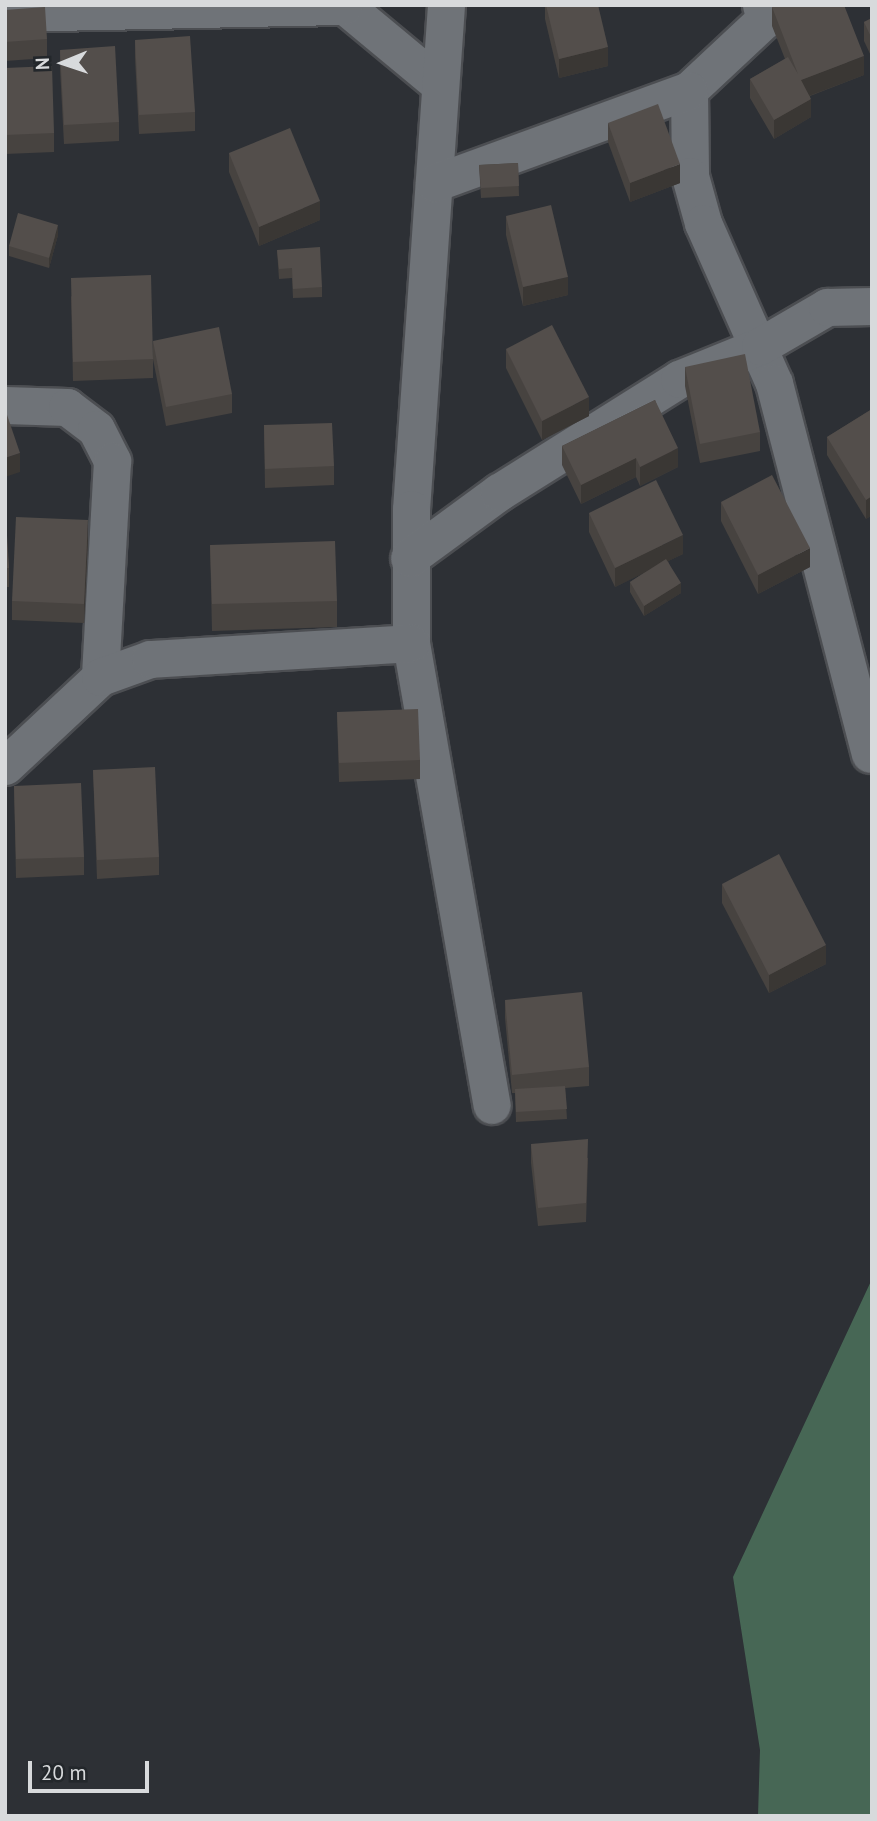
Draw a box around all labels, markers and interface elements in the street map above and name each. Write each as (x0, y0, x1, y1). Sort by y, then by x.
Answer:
north arrow (28, 28, 98, 98)
text: N (30, 57, 54, 70)
scale bar (32, 1748, 152, 1792)
text: 20 m (41, 1759, 87, 1786)

